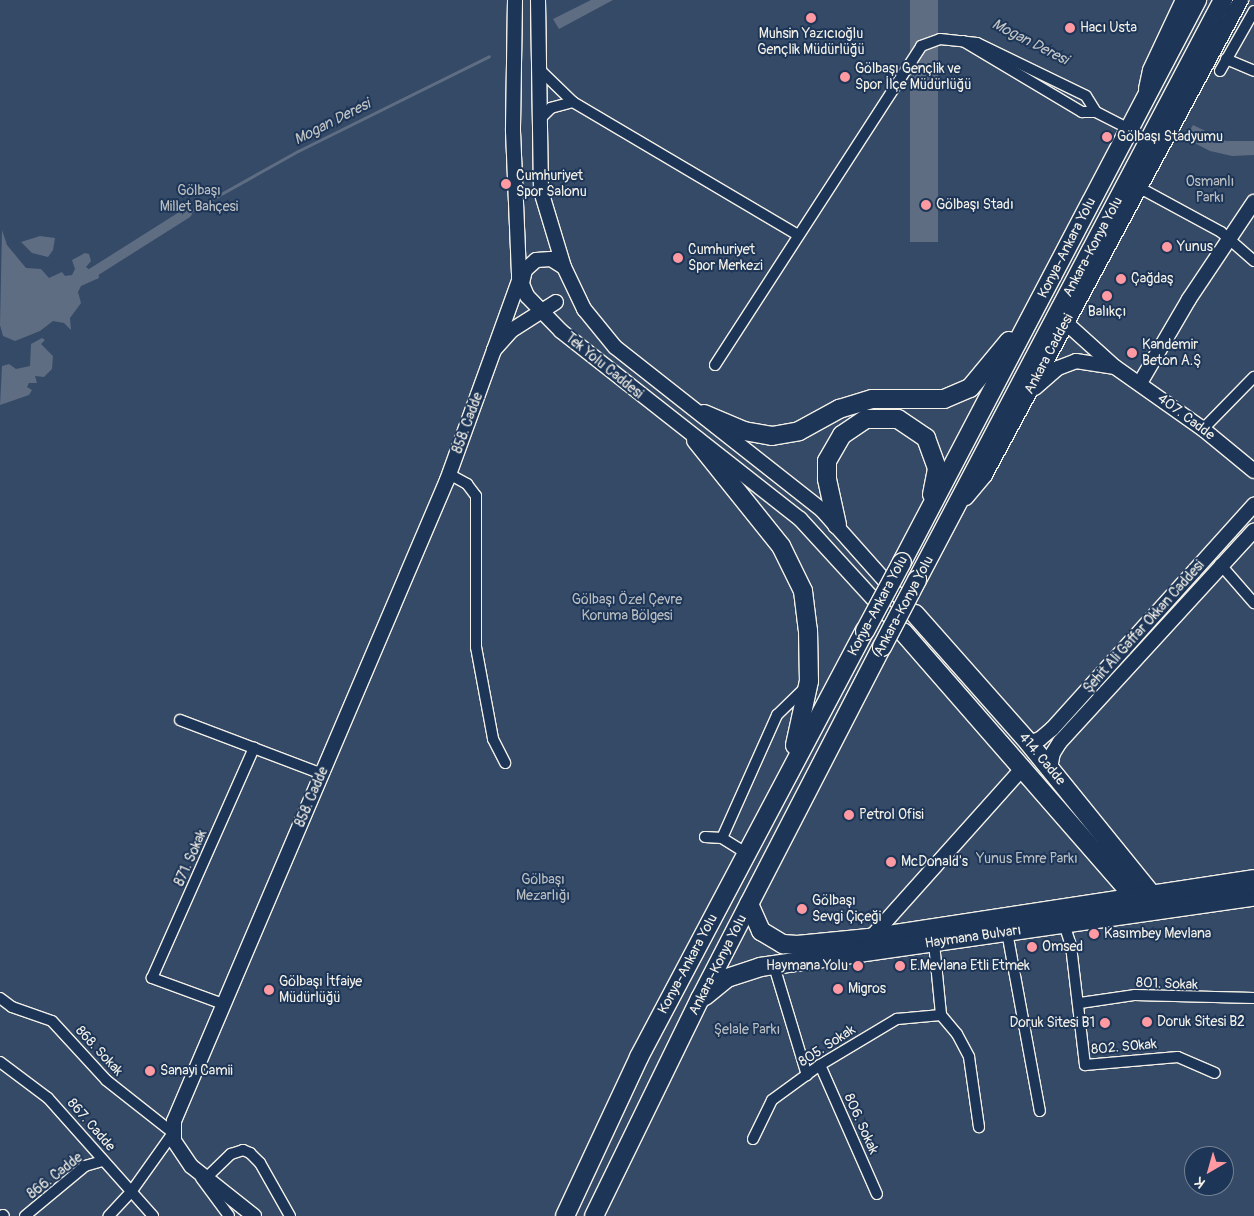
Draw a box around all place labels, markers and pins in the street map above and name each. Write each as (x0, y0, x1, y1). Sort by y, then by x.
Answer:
marker: Muhsin Yazıcıoğlu Gençlik Müdürlüğü (805, 12, 817, 24)
place label: Hacı Usta (1080, 20, 1137, 36)
marker: Hacı Usta (1064, 22, 1076, 34)
place label: Muhsin Yazıcıoğlu Gençlik Müdürlüğü (757, 26, 865, 58)
place label: Gölbaşı Gençlik ve Spor İlçe Müdürlüğü (855, 61, 971, 94)
marker: Gölbaşı Gençlik ve Spor İlçe Müdürlüğü (839, 71, 851, 83)
place label: Gölbaşı Stadyumu (1117, 129, 1223, 145)
marker: Gölbaşı Stadyumu (1101, 131, 1113, 143)
place label: Cumhuriyet Spor Salonu (516, 168, 587, 200)
marker: Cumhuriyet Spor Salonu (500, 178, 512, 190)
place label: Gölbaşı Stadı (936, 197, 1014, 213)
marker: Gölbaşı Stadı (920, 199, 932, 211)
place label: Yunus (1177, 239, 1213, 255)
marker: Yunus (1161, 241, 1173, 253)
place label: Cumhuriyet Spor Merkezi (688, 242, 763, 274)
marker: Cumhuriyet Spor Merkezi (672, 252, 684, 264)
place label: Çağdaş (1131, 271, 1173, 287)
marker: Çağdaş (1115, 273, 1127, 285)
marker: Balıkçı (1101, 290, 1113, 302)
place label: Balıkçı (1088, 304, 1126, 320)
place label: Kandemir Beton A.Ş (1142, 337, 1201, 370)
marker: Kandemir Beton A.Ş (1126, 347, 1138, 359)
place label: Petrol Ofisi (859, 807, 924, 823)
marker: Petrol Ofisi (843, 809, 855, 821)
place label: McDonald's (901, 854, 968, 870)
marker: McDonald's (885, 856, 897, 868)
place label: Gölbaşı Sevgi Çiçeği (812, 893, 881, 926)
marker: Gölbaşı Sevgi Çiçeği (796, 903, 808, 915)
place label: Kasımbey Mevlana (1104, 926, 1211, 942)
marker: Kasımbey Mevlana (1088, 928, 1100, 940)
place label: Omsed (1042, 939, 1083, 955)
marker: Omsed (1026, 941, 1038, 953)
place label: Haymana Yolu (766, 958, 848, 974)
place label: E.Mevlana Etli Etmek (910, 958, 1030, 974)
marker: Haymana Yolu (852, 960, 864, 972)
marker: E.Mevlana Etli Etmek (894, 960, 906, 972)
place label: Gölbaşı İtfaiye Müdürlüğü (279, 974, 362, 1006)
place label: Migros (848, 981, 886, 997)
marker: Migros (832, 983, 844, 995)
marker: Gölbaşı İtfaiye Müdürlüğü (263, 984, 275, 996)
place label: Doruk Sitesi B2 (1157, 1014, 1245, 1030)
place label: Doruk Sitesi B1 (1009, 1015, 1095, 1031)
marker: Doruk Sitesi B2 (1141, 1016, 1153, 1028)
marker: Doruk Sitesi B1 (1099, 1017, 1111, 1029)
place label: Sanayi Camii (160, 1063, 233, 1079)
marker: Sanayi Camii (144, 1065, 156, 1077)

